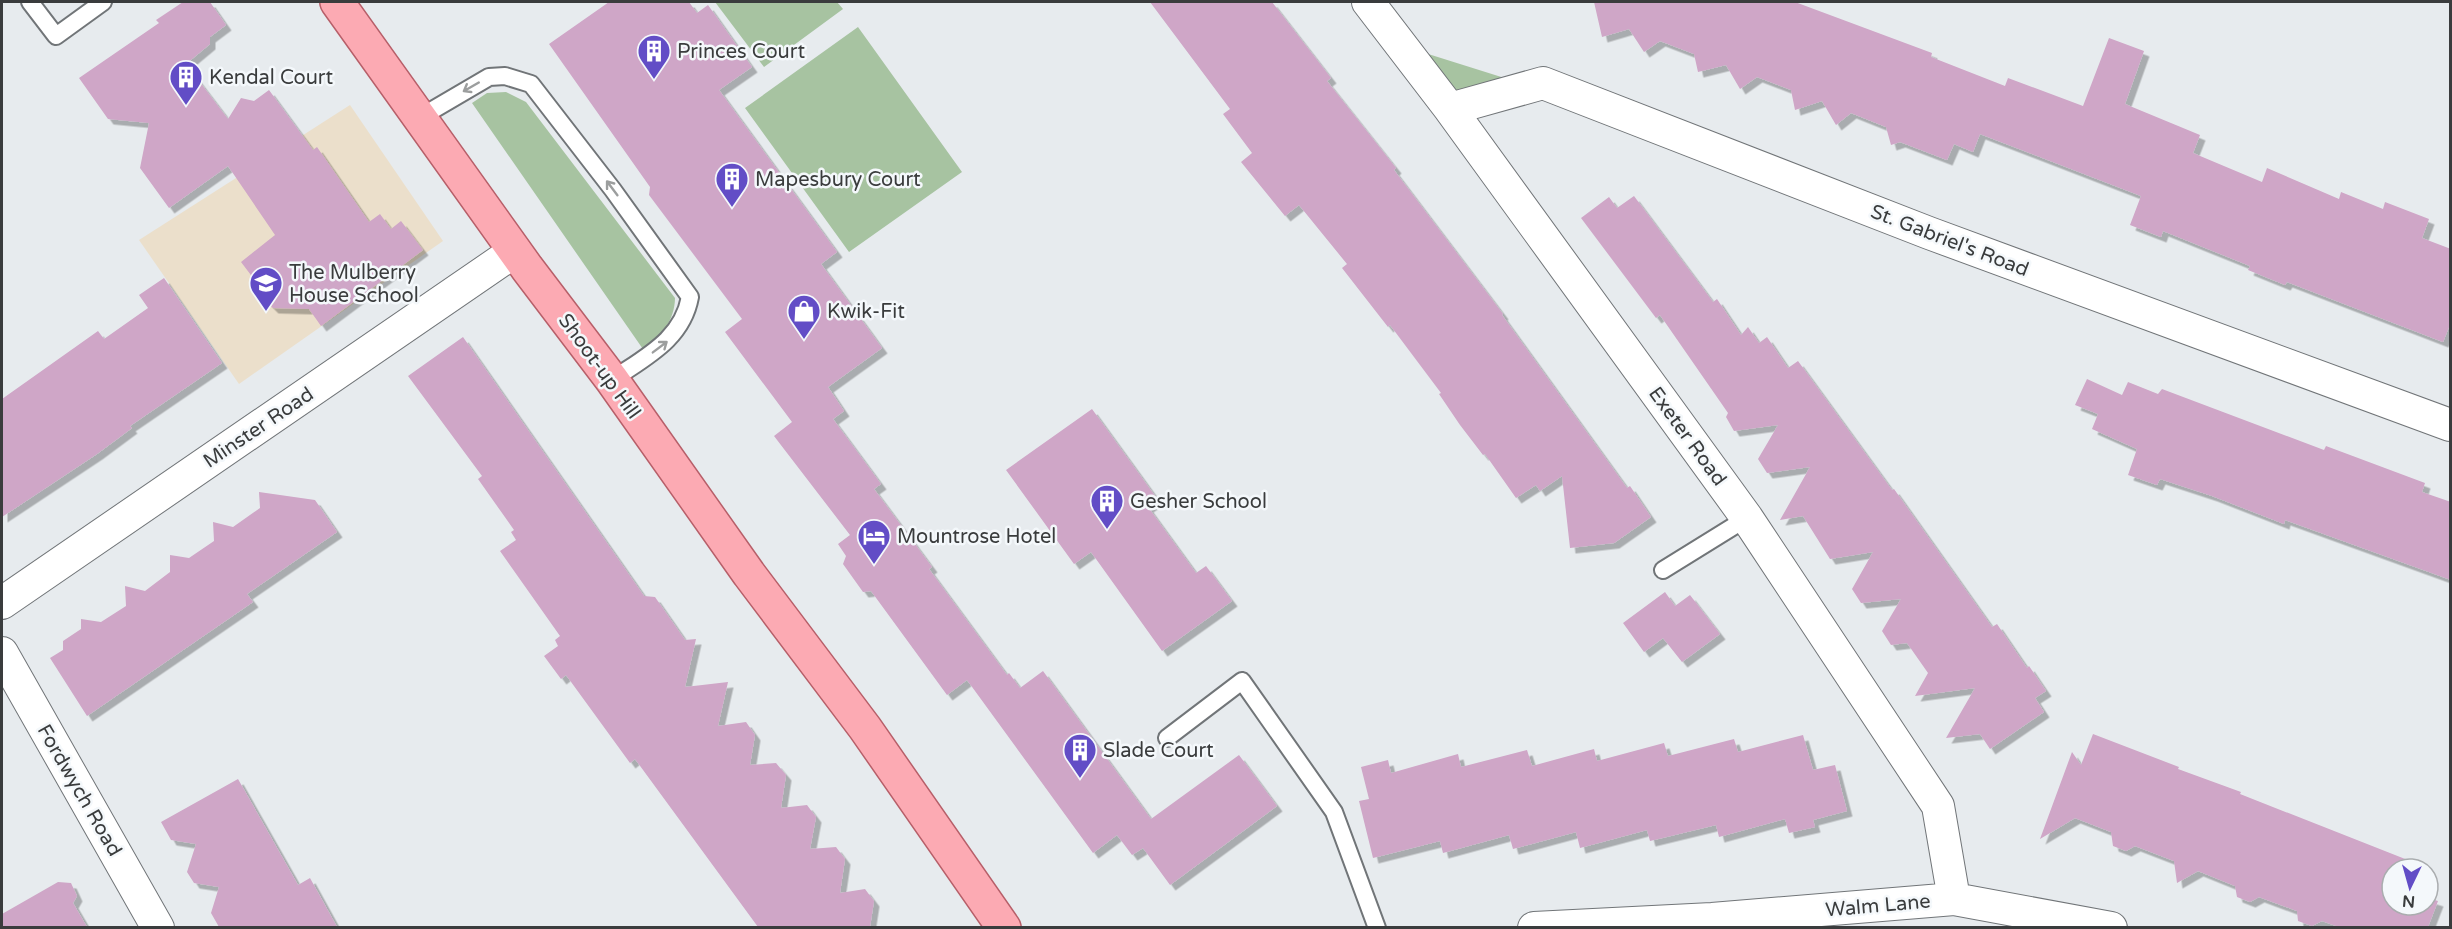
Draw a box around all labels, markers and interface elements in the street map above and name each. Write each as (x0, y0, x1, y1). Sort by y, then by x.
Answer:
building icon: Princes Court (636, 33, 672, 80)
place label: Princes Court (677, 40, 805, 64)
building icon: Kendal Court (168, 59, 204, 106)
place label: Kendal Court (209, 66, 334, 90)
one-way arrow (463, 81, 480, 93)
building icon: Mapesbury Court (714, 161, 750, 208)
place label: Mapesbury Court (755, 168, 921, 192)
one-way arrow (605, 180, 618, 196)
street label: St. Gabriel's Road (1867, 200, 2032, 282)
place label: The Mulberry House School (289, 261, 419, 308)
school or university icon: The Mulberry House School (248, 265, 284, 312)
shop icon: Kwik-Fit (786, 293, 822, 340)
place label: Kwik-Fit (827, 300, 905, 324)
street label: Shoot-up Hill (553, 309, 645, 424)
one-way arrow (651, 340, 667, 353)
street label: Minster Road (199, 382, 318, 473)
street label: Exeter Road (1643, 382, 1731, 491)
building icon: Gesher School (1089, 483, 1125, 530)
place label: Gesher School (1130, 490, 1267, 514)
hotel icon: Mountrose Hotel (856, 518, 892, 565)
place label: Mountrose Hotel (897, 525, 1056, 549)
street label: Fordwych Road (32, 720, 127, 861)
building icon: Slade Court (1062, 732, 1098, 779)
place label: Slade Court (1103, 739, 1214, 763)
north arrow (2380, 857, 2440, 917)
street label: Walm Lane (1825, 889, 1932, 923)
text: N (2402, 890, 2416, 911)

